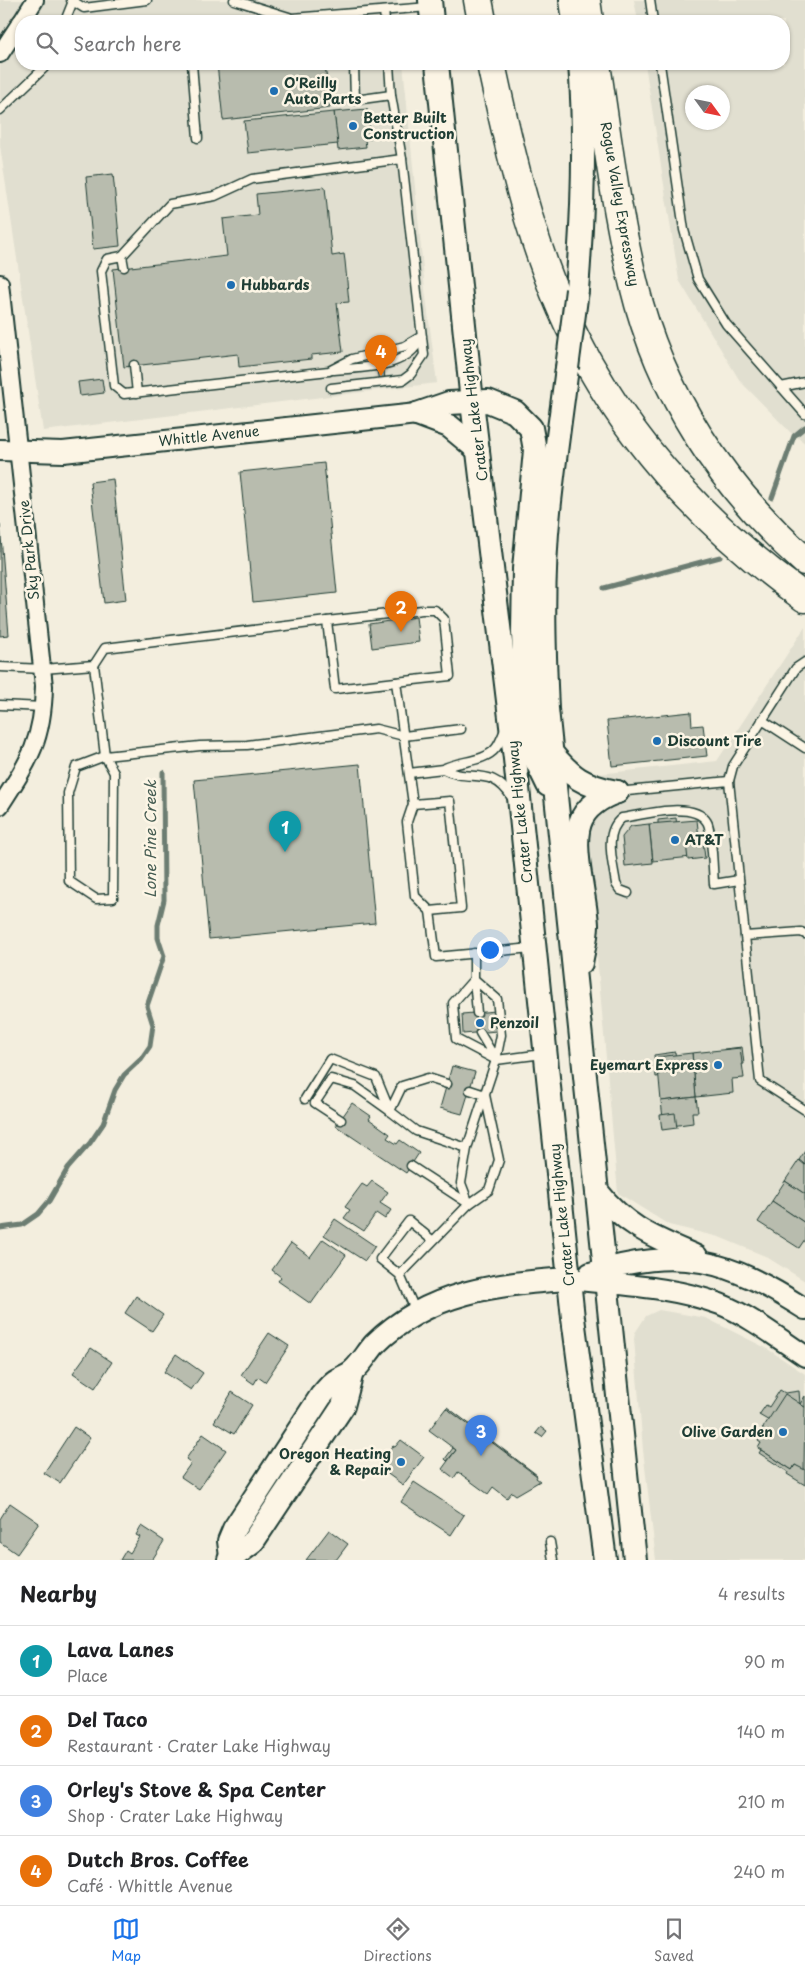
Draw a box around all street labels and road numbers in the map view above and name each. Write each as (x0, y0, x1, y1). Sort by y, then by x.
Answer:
street label: Rogue Valley Expressway (596, 120, 645, 288)
street label: Crater Lake Highway (454, 338, 493, 482)
street label: Whittle Avenue (158, 420, 261, 451)
street label: Sky Park Drive (13, 499, 44, 601)
street label: Crater Lake Highway (502, 740, 537, 884)
street label: Crater Lake Highway (544, 1143, 579, 1287)

